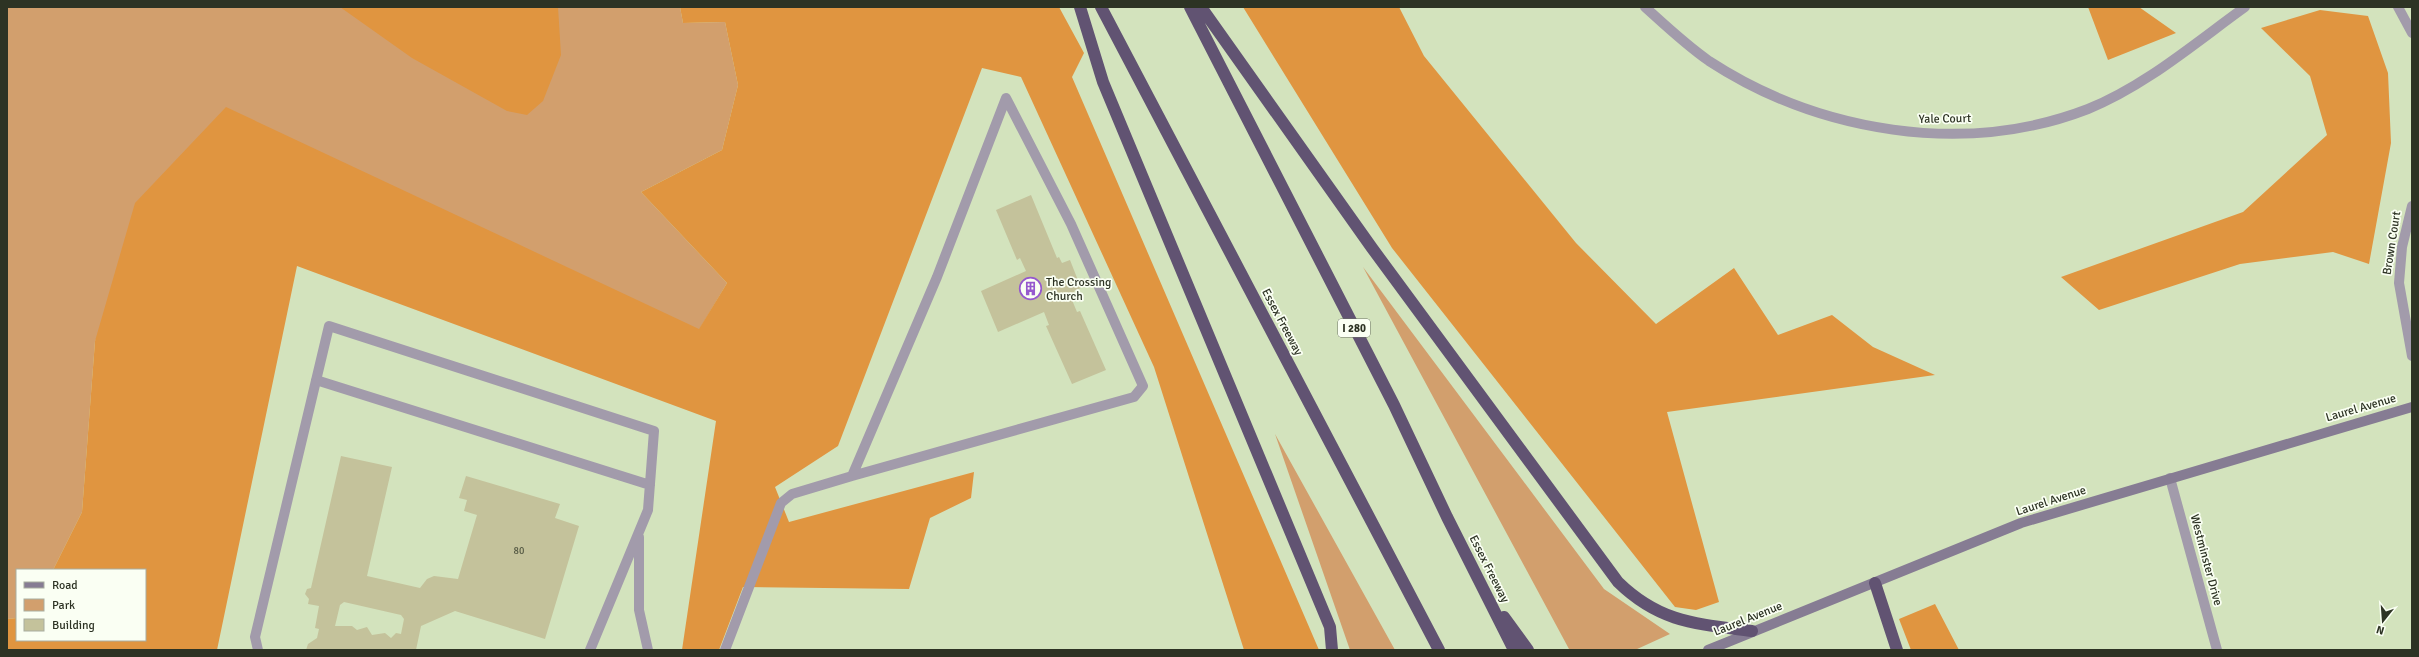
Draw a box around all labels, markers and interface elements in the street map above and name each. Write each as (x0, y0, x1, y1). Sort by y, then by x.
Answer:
street label: Yale Court (1919, 111, 1971, 127)
street label: Brown Court (2380, 210, 2404, 276)
place label: The Crossing Church (1046, 275, 1111, 304)
building icon: The Crossing Church (1018, 276, 1044, 302)
street label: Essex Freeway (1258, 286, 1306, 358)
road number: I 280 (1338, 319, 1370, 337)
street label: Laurel Avenue (2324, 391, 2398, 425)
street label: Laurel Avenue (2014, 483, 2088, 519)
street label: Westminster Drive (2187, 513, 2225, 607)
street label: Essex Freeway (1466, 533, 1513, 606)
house number: 80 (514, 545, 524, 557)
legend (16, 569, 146, 641)
text: Road (52, 578, 78, 593)
text: Park (52, 598, 75, 613)
street label: Laurel Avenue (1711, 598, 1785, 640)
north arrow (2363, 601, 2403, 641)
text: Building (52, 618, 95, 633)
text: N (2375, 623, 2386, 637)

